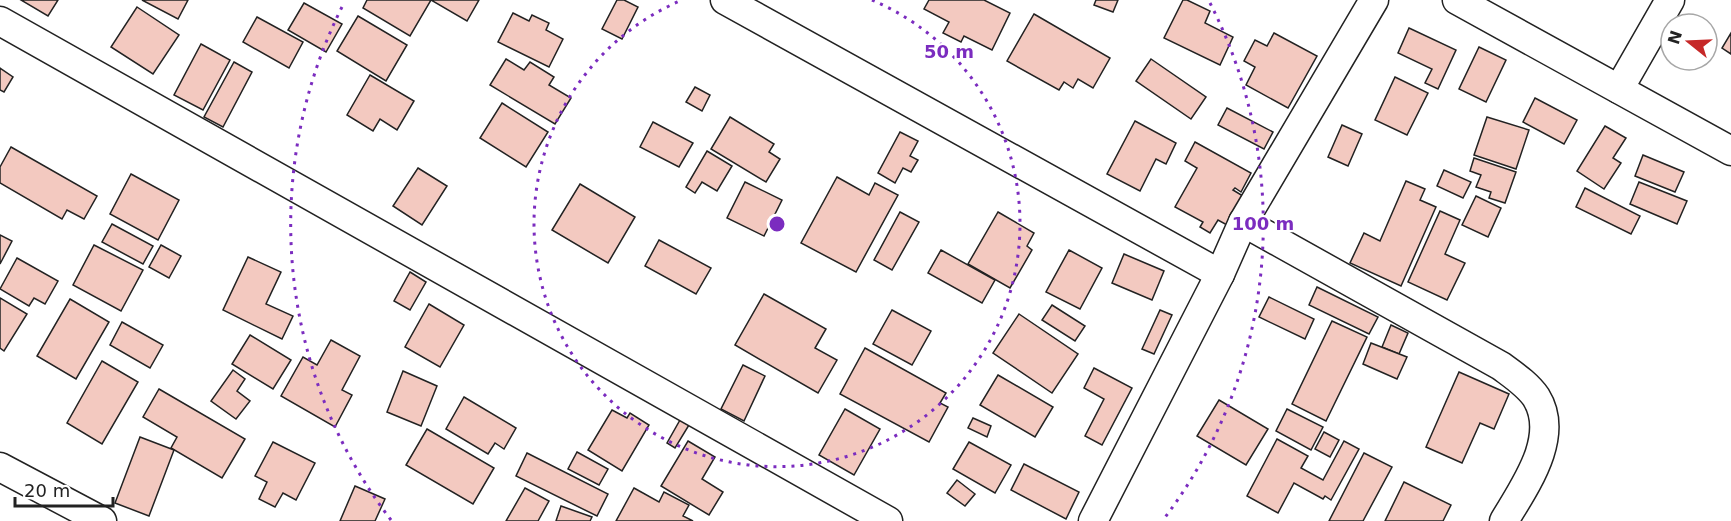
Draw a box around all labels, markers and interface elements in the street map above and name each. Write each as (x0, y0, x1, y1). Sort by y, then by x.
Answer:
north arrow (1659, 12, 1719, 72)
text: N (1664, 28, 1686, 47)
text: 50 m (924, 41, 974, 62)
text: 100 m (1232, 213, 1294, 234)
centre of rings (767, 214, 787, 234)
scale bar (15, 470, 112, 508)
text: 20 m (24, 480, 70, 501)

